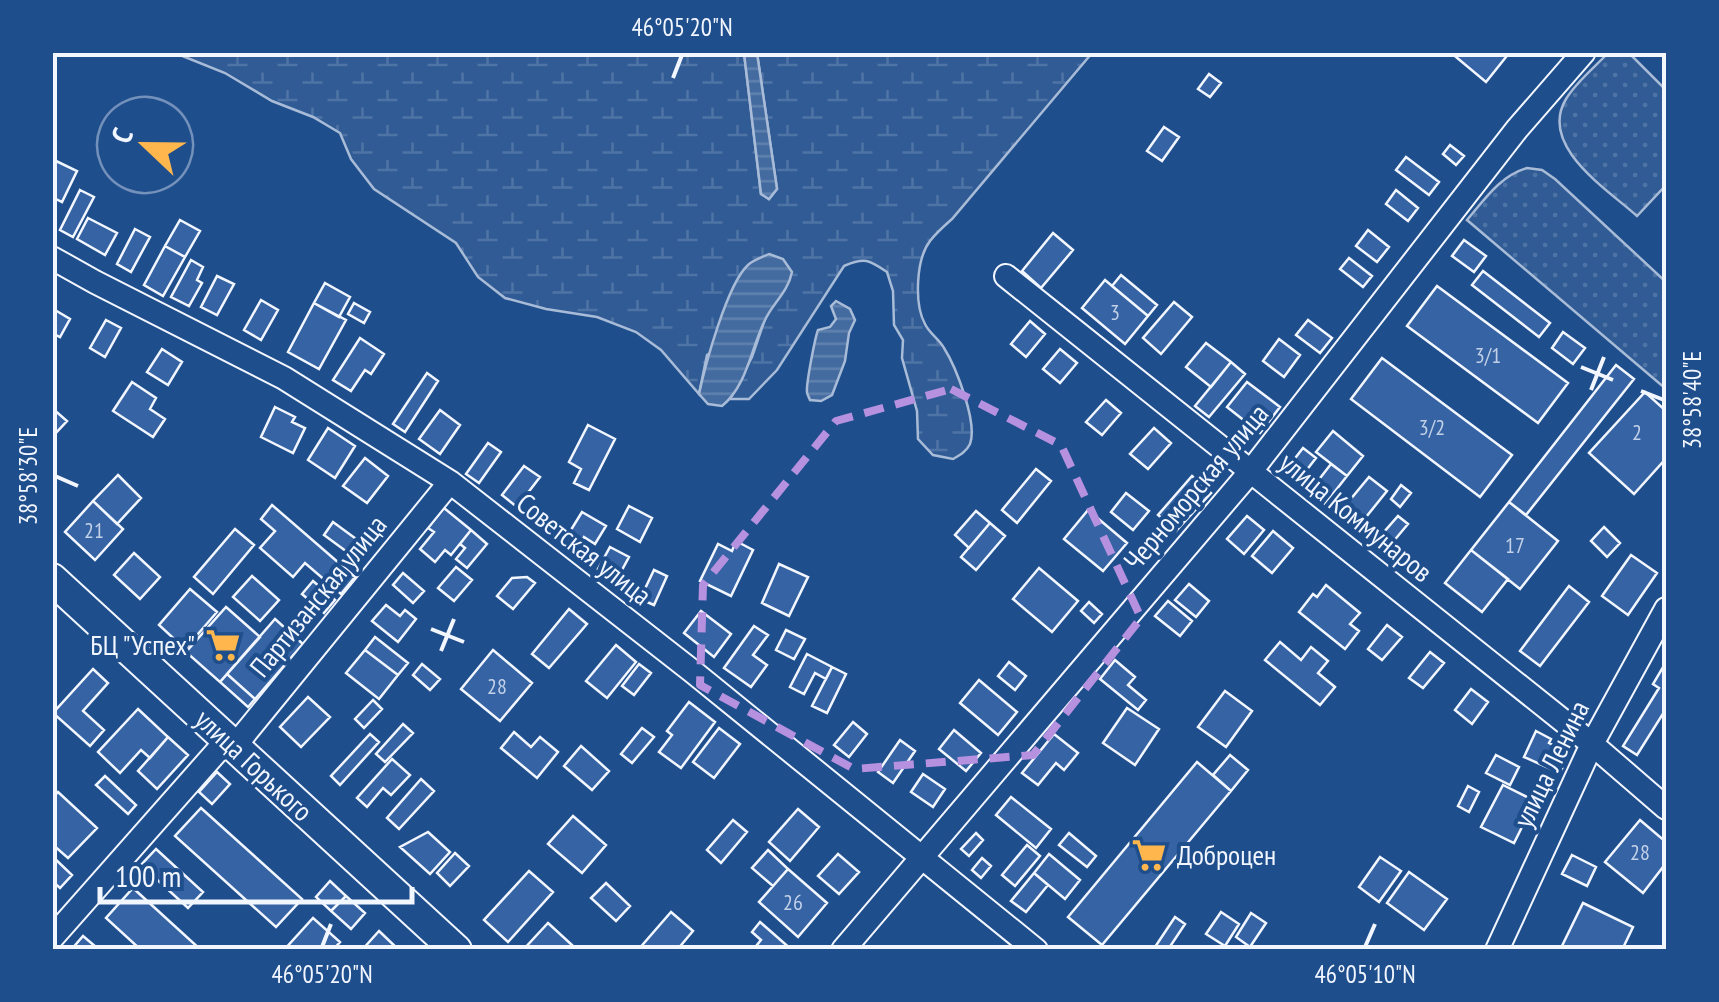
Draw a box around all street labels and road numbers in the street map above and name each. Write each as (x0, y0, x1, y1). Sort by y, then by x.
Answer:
street label: Черноморская улица (1115, 396, 1276, 578)
street label: улица Коммунаров (1272, 444, 1440, 590)
street label: Советская улица (509, 484, 659, 613)
street label: Партизанская улица (241, 507, 394, 684)
street label: улица Ленина (1504, 694, 1597, 833)
street label: улица Горького (187, 700, 321, 829)

